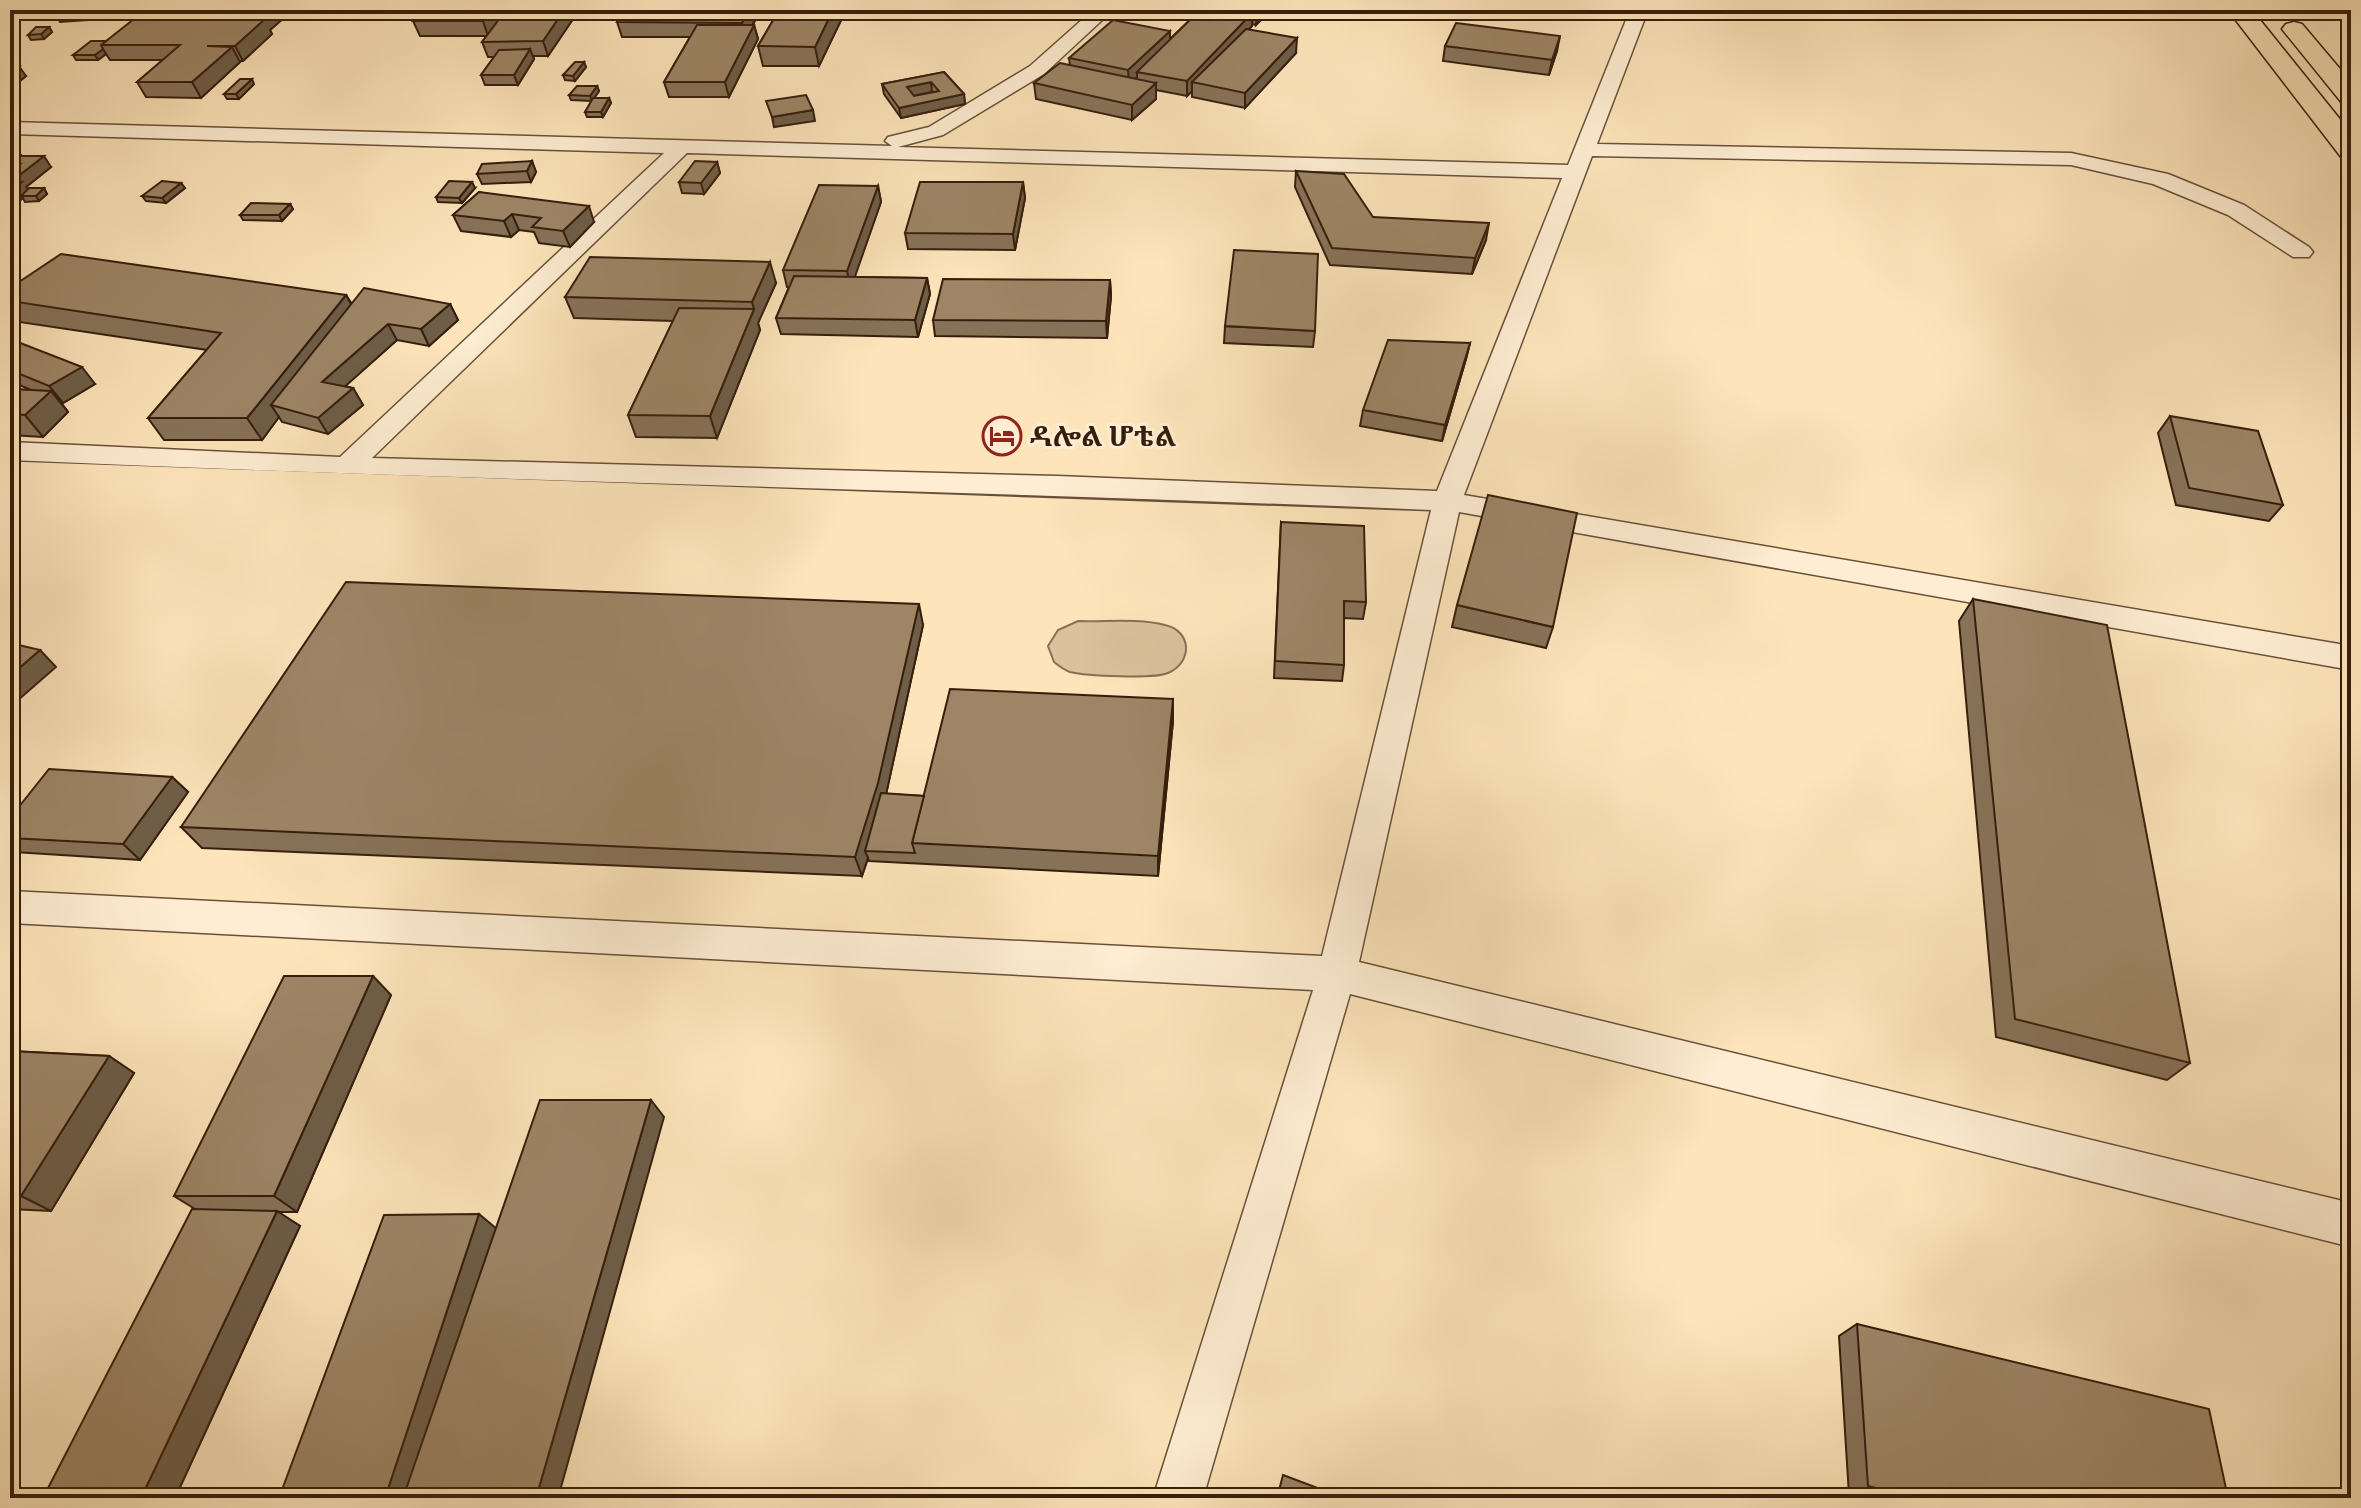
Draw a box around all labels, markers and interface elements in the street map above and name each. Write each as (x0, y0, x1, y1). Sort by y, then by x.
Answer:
hotel icon: ዳሎል ሆቴል (981, 415, 1023, 457)
place label: ዳሎል ሆቴል (1030, 419, 1177, 454)

